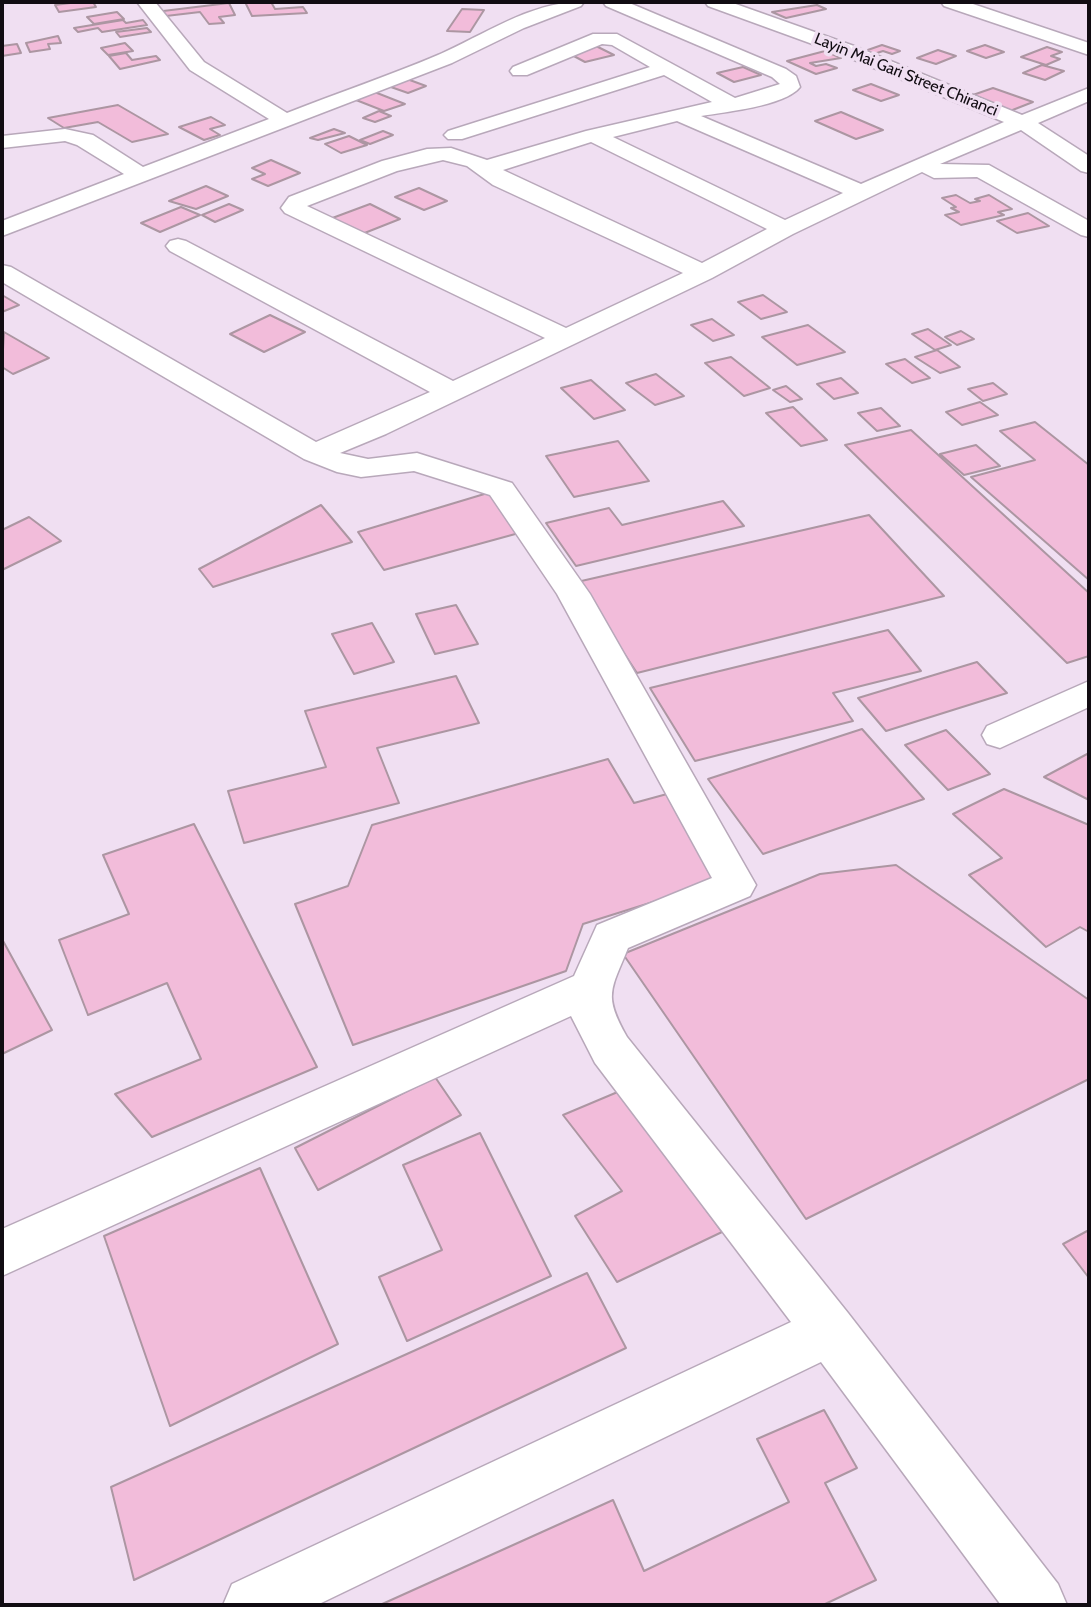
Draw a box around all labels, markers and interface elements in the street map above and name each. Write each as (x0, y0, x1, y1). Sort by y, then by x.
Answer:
street label: Layin Mai Gari Street Chiranci (811, 29, 1001, 121)

